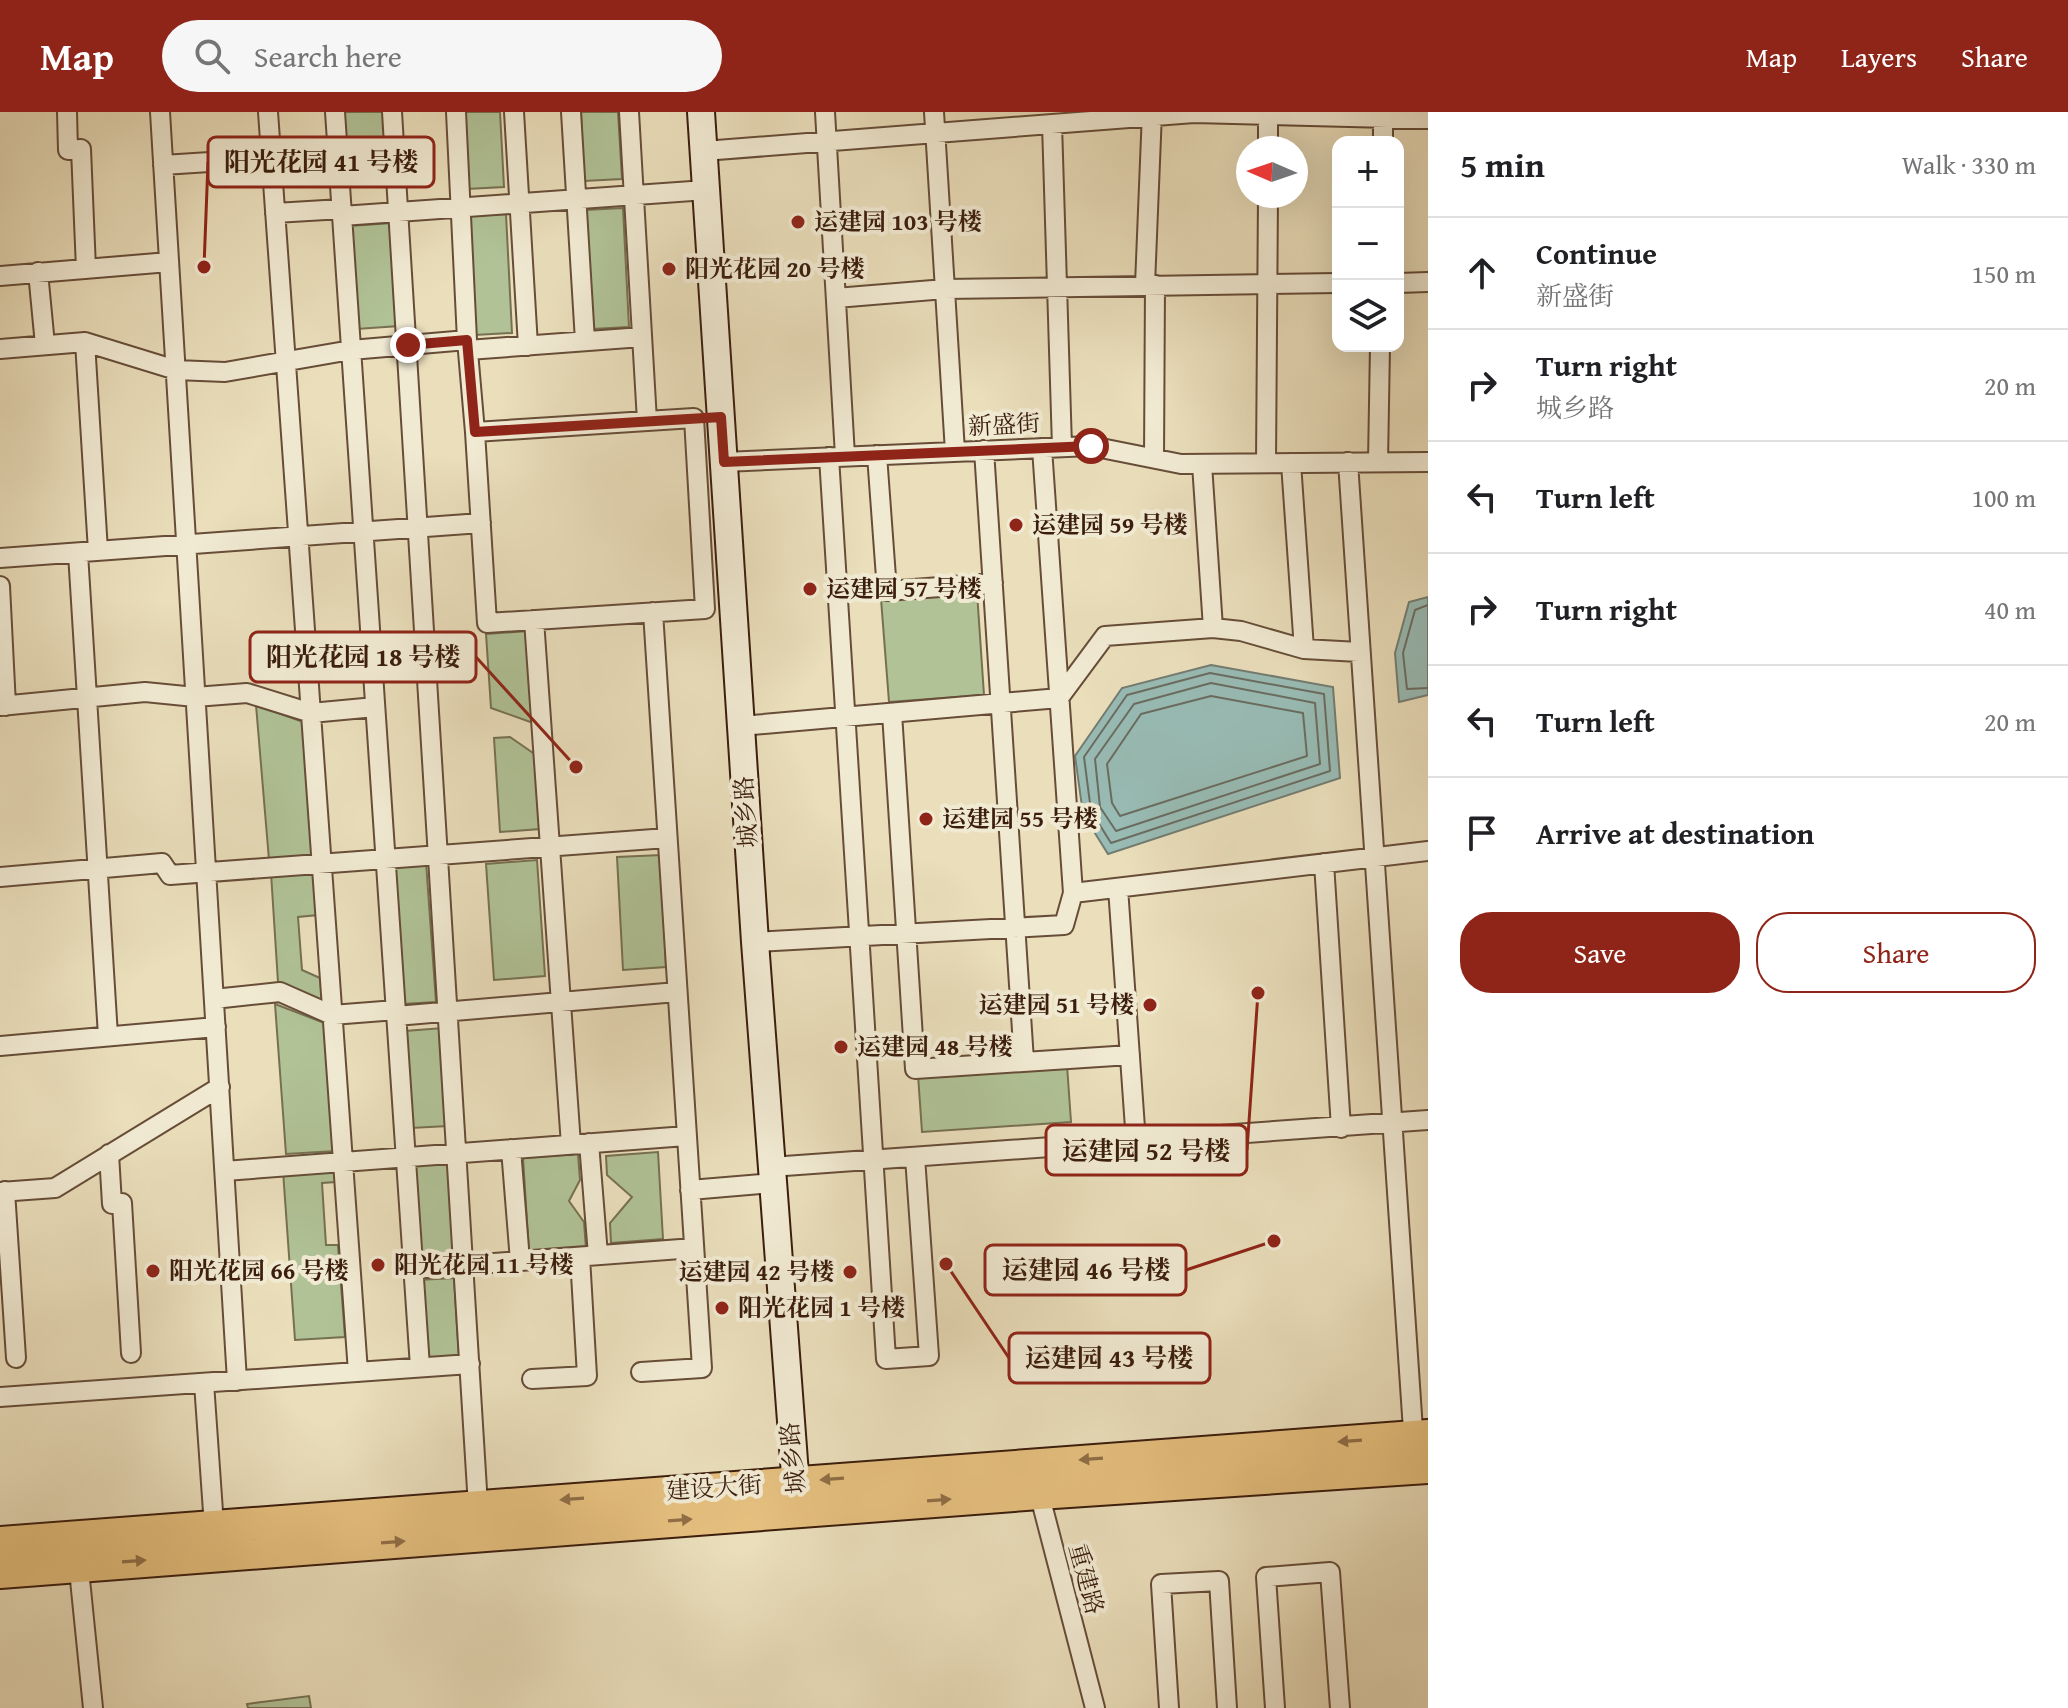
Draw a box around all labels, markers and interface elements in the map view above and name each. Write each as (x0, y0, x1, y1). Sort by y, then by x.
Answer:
search box (162, 20, 722, 92)
text: Map (40, 28, 114, 84)
icon: search (190, 34, 234, 78)
text: Search here (254, 34, 402, 78)
text: Map (1746, 36, 1797, 77)
text: Layers (1841, 36, 1917, 77)
text: Share (1961, 36, 2028, 77)
north arrow (1236, 136, 1308, 208)
map controls (1332, 136, 1404, 352)
button: + (1332, 136, 1404, 208)
callout: 阳光花园 41 号楼 (208, 137, 434, 187)
text: 5 min (1460, 140, 1545, 189)
text: 阳光花园 41 号楼 (224, 142, 418, 181)
text: Walk · 330 m (1902, 145, 2036, 184)
place label: 运建园 103 号楼 (814, 204, 982, 239)
button: − (1332, 208, 1404, 280)
marker: 运建园 103 号楼 (789, 213, 807, 231)
text: Continue (1536, 231, 1657, 275)
place label: 阳光花园 20 号楼 (685, 251, 864, 286)
icon: ahead (1460, 251, 1504, 295)
text: 150 m (1971, 254, 2036, 293)
marker: 阳光花园 20 号楼 (660, 260, 678, 278)
text: 新盛街 (1536, 276, 1614, 315)
button: layers (1332, 280, 1404, 352)
route end (390, 327, 426, 363)
text: Turn right (1536, 343, 1677, 387)
icon: right (1460, 363, 1504, 407)
text: 20 m (1984, 366, 2036, 405)
text: 城乡路 (1536, 388, 1614, 427)
street label: 新盛街 (967, 405, 1041, 444)
route start (1073, 428, 1109, 464)
icon: left (1460, 475, 1504, 519)
text: Turn left (1536, 475, 1655, 519)
text: 100 m (1971, 478, 2036, 517)
place label: 运建园 59 号楼 (1032, 507, 1187, 542)
marker: 运建园 59 号楼 (1007, 516, 1025, 534)
place label: 运建园 57 号楼 (826, 571, 981, 606)
marker: 运建园 57 号楼 (801, 580, 819, 598)
icon: right (1460, 587, 1504, 631)
text: Turn right (1536, 587, 1677, 631)
text: 40 m (1984, 590, 2036, 629)
callout: 阳光花园 18 号楼 (250, 632, 476, 682)
text: 阳光花园 18 号楼 (266, 637, 460, 676)
icon: left (1460, 699, 1504, 743)
text: Turn left (1536, 699, 1655, 743)
text: 20 m (1984, 702, 2036, 741)
street label: 城乡路 (726, 775, 765, 849)
place label: 运建园 55 号楼 (942, 801, 1097, 836)
marker: 运建园 55 号楼 (917, 810, 935, 828)
icon: arrive (1460, 811, 1504, 855)
text: Arrive at destination (1536, 811, 1814, 855)
button: Save (1460, 912, 1740, 993)
button: Share (1756, 912, 2036, 993)
place label: 运建园 51 号楼 (979, 987, 1134, 1022)
marker: 运建园 51 号楼 (1141, 996, 1159, 1014)
place label: 运建园 48 号楼 (857, 1029, 1012, 1064)
marker: 运建园 48 号楼 (832, 1038, 850, 1056)
callout: 运建园 52 号楼 (1046, 1125, 1247, 1175)
text: 运建园 52 号楼 (1062, 1131, 1230, 1170)
callout: 运建园 46 号楼 (985, 1245, 1186, 1295)
place label: 阳光花园 11 号楼 (394, 1247, 573, 1282)
text: 运建园 46 号楼 (1002, 1250, 1170, 1289)
place label: 阳光花园 66 号楼 (169, 1253, 348, 1288)
place label: 运建园 42 号楼 (679, 1254, 834, 1289)
marker: 阳光花园 11 号楼 (369, 1256, 387, 1274)
marker: 阳光花园 66 号楼 (144, 1262, 162, 1280)
marker: 运建园 42 号楼 (841, 1263, 859, 1281)
place label: 阳光花园 1 号楼 (738, 1290, 905, 1325)
marker: 阳光花园 1 号楼 (713, 1299, 731, 1317)
callout: 运建园 43 号楼 (1009, 1333, 1210, 1383)
text: 运建园 43 号楼 (1025, 1338, 1193, 1377)
street label: 城乡路 (771, 1420, 814, 1496)
one-way arrow (1337, 1435, 1362, 1448)
one-way arrow (1078, 1453, 1103, 1466)
street label: 建设大街 (665, 1467, 763, 1508)
one-way arrow (819, 1472, 844, 1485)
one-way arrow (559, 1492, 584, 1505)
one-way arrow (927, 1494, 952, 1507)
one-way arrow (668, 1513, 693, 1526)
one-way arrow (381, 1535, 406, 1548)
street label: 重建路 (1060, 1540, 1113, 1618)
one-way arrow (122, 1555, 147, 1568)

